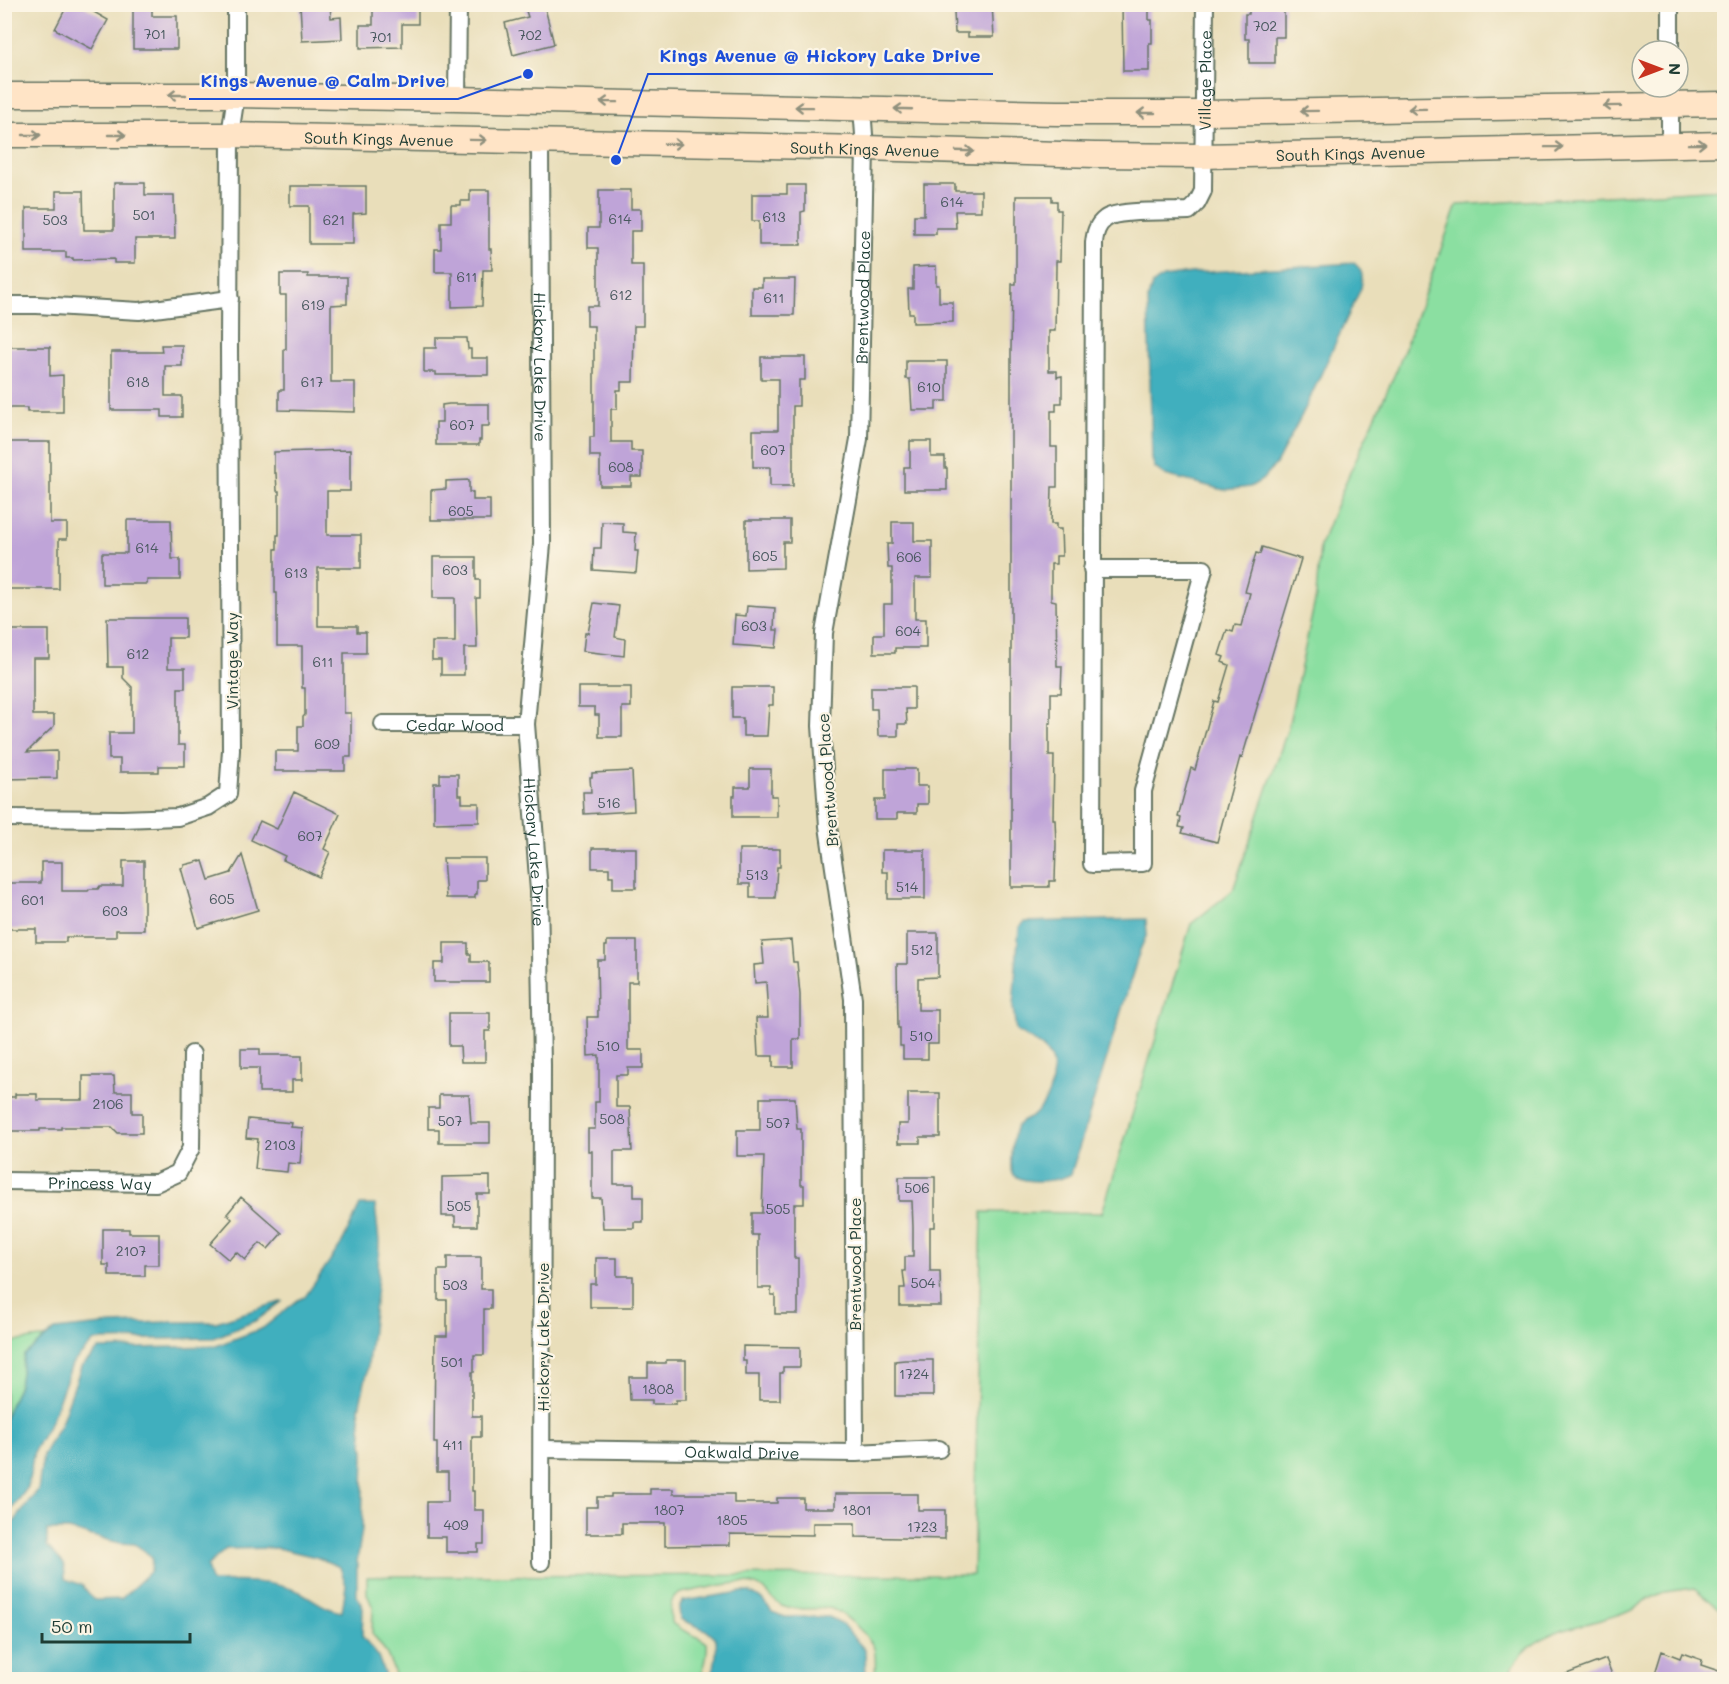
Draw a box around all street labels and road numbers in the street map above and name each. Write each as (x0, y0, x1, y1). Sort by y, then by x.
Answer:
street label: Village Place (1193, 30, 1215, 131)
street label: South Kings Avenue (304, 126, 454, 150)
street label: South Kings Avenue (790, 136, 940, 161)
street label: South Kings Avenue (1276, 140, 1426, 165)
street label: Brentwood Place (850, 230, 874, 364)
street label: Hickory Lake Drive (530, 292, 552, 442)
street label: Vintage Way (221, 612, 242, 710)
street label: Brentwood Place (812, 713, 842, 847)
street label: Cedar Wood (406, 714, 504, 735)
street label: Hickory Lake Drive (520, 777, 550, 927)
street label: Princess Way (48, 1171, 152, 1193)
street label: Brentwood Place (844, 1197, 865, 1331)
street label: Hickory Lake Drive (532, 1262, 553, 1412)
street label: Oakwald Drive (684, 1440, 800, 1463)

